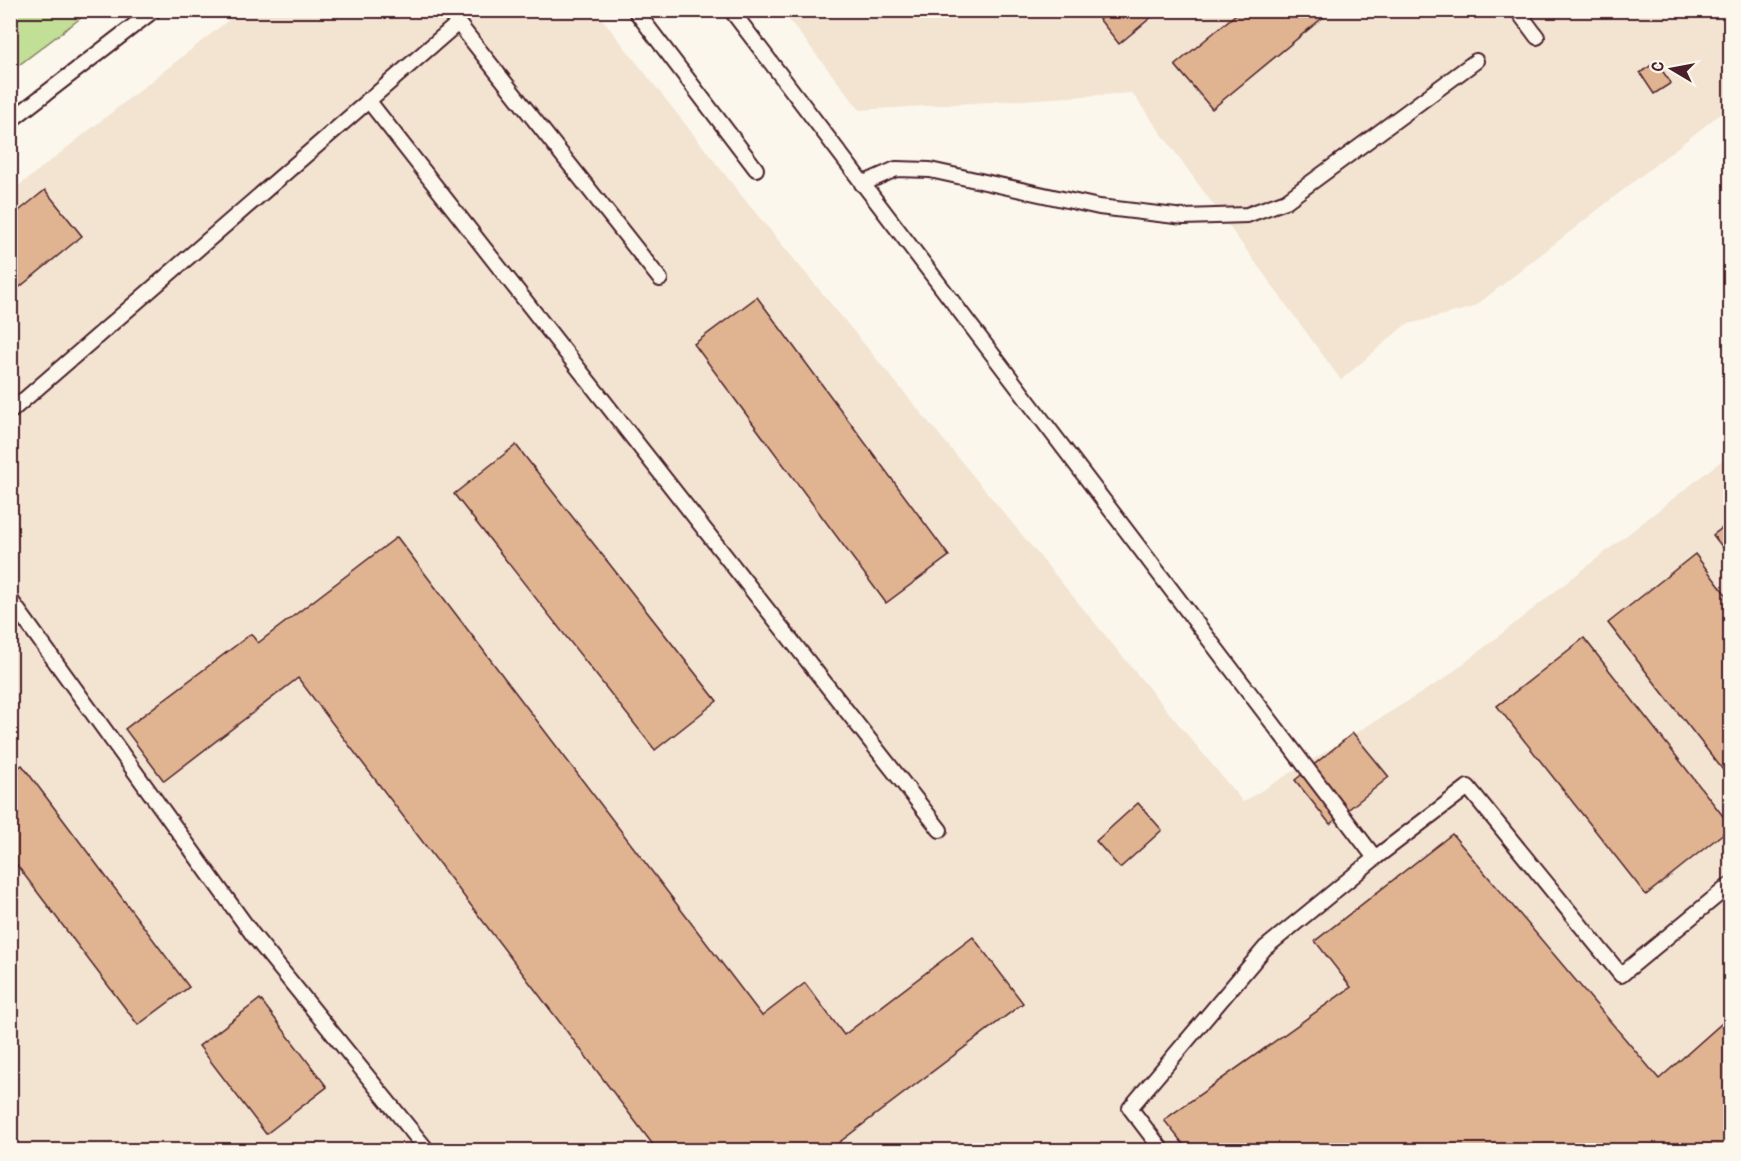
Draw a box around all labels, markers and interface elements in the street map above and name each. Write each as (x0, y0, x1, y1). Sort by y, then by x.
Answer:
north arrow (1642, 39, 1702, 99)
text: С (1648, 60, 1669, 73)

